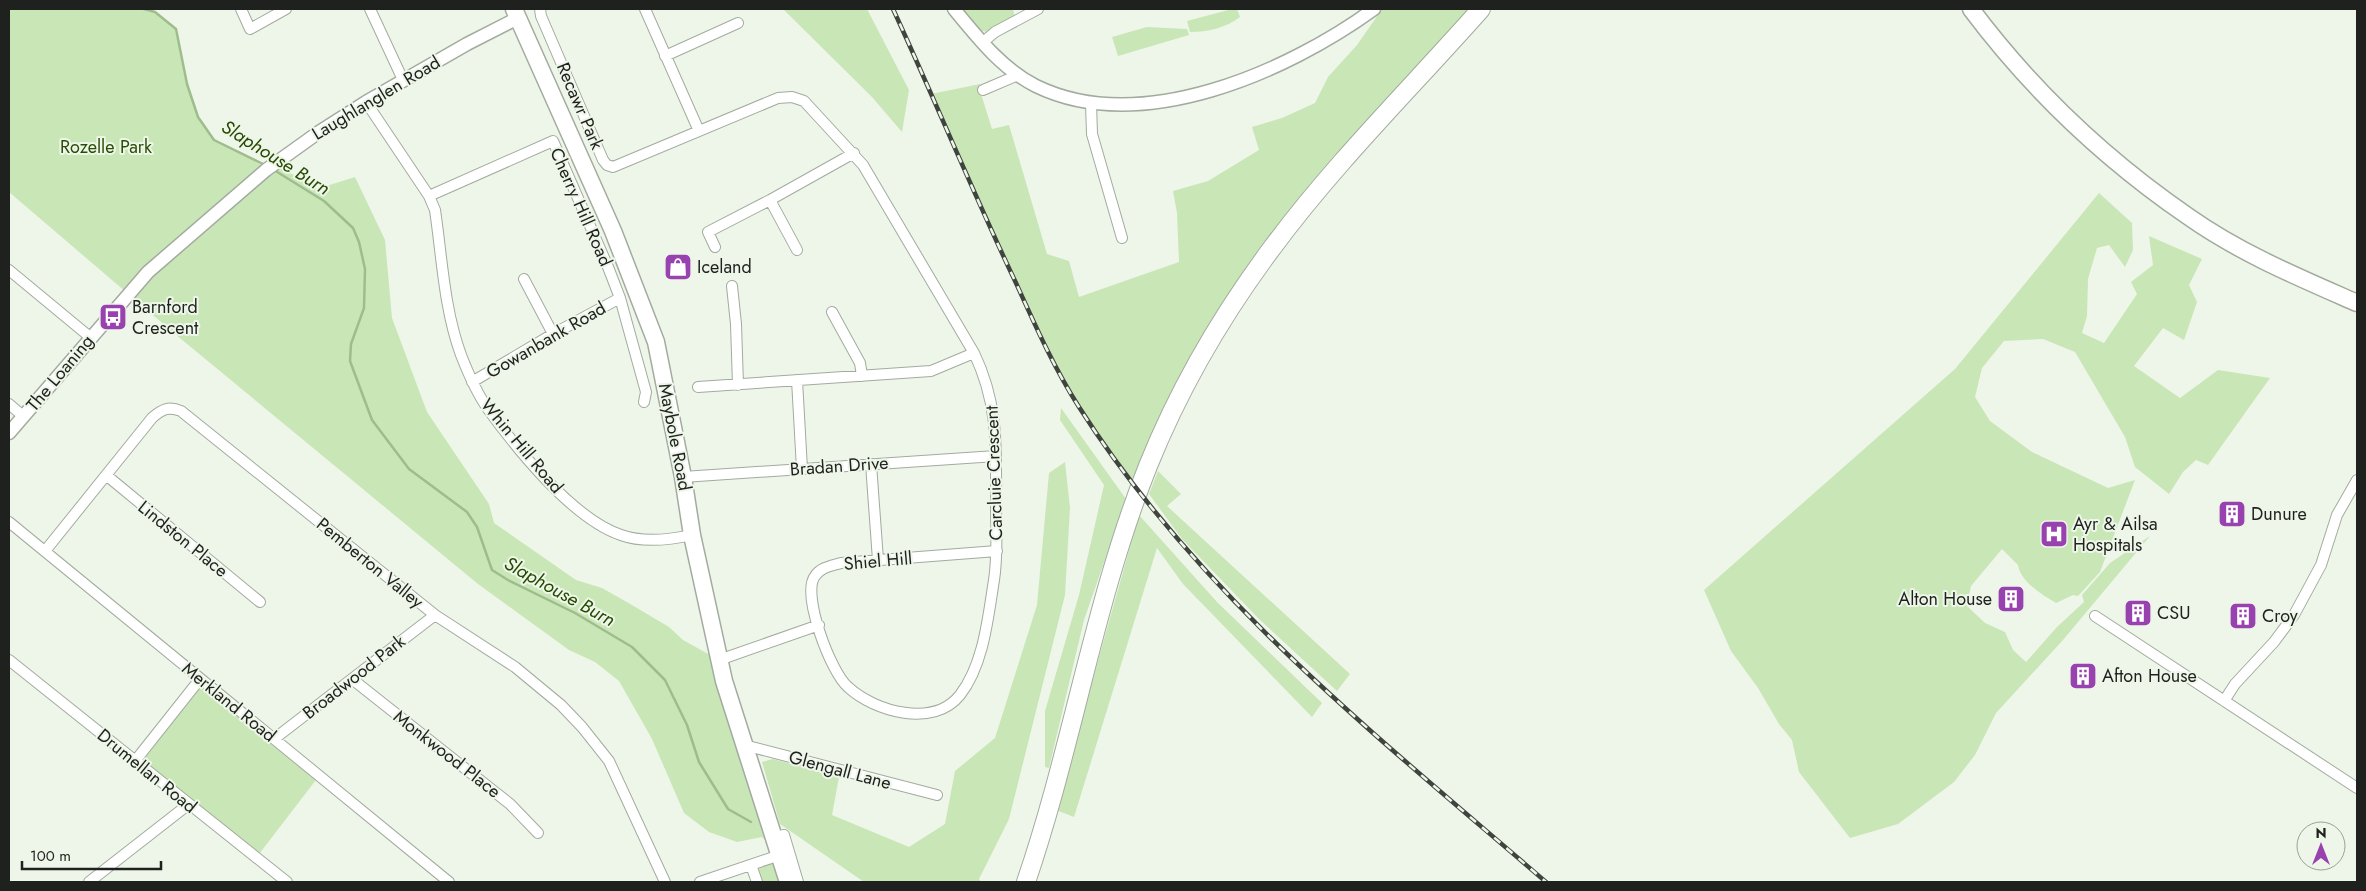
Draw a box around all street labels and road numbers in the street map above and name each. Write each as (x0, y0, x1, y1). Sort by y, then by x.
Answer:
street label: Laughlanglen Road (307, 49, 445, 147)
street label: Recawr Park (550, 58, 610, 154)
street label: Cherry Hill Road (543, 144, 619, 270)
street label: Gowanbank Road (481, 295, 611, 385)
street label: The Loaning (20, 329, 100, 417)
street label: Maybole Road (652, 381, 698, 493)
street label: Whin Hill Road (474, 393, 570, 499)
street label: Carcluie Crescent (979, 404, 1009, 541)
street label: Bradan Drive (789, 450, 889, 482)
street label: Lindston Place (132, 495, 234, 583)
street label: Pemberton Valley (311, 512, 429, 614)
street label: Shiel Hill (843, 545, 913, 577)
street label: Broadwood Park (297, 629, 411, 725)
street label: Merkland Road (176, 656, 282, 748)
street label: Monkwood Place (388, 704, 506, 804)
street label: Drumellan Road (91, 723, 203, 819)
street label: Glengall Lane (786, 744, 894, 796)

